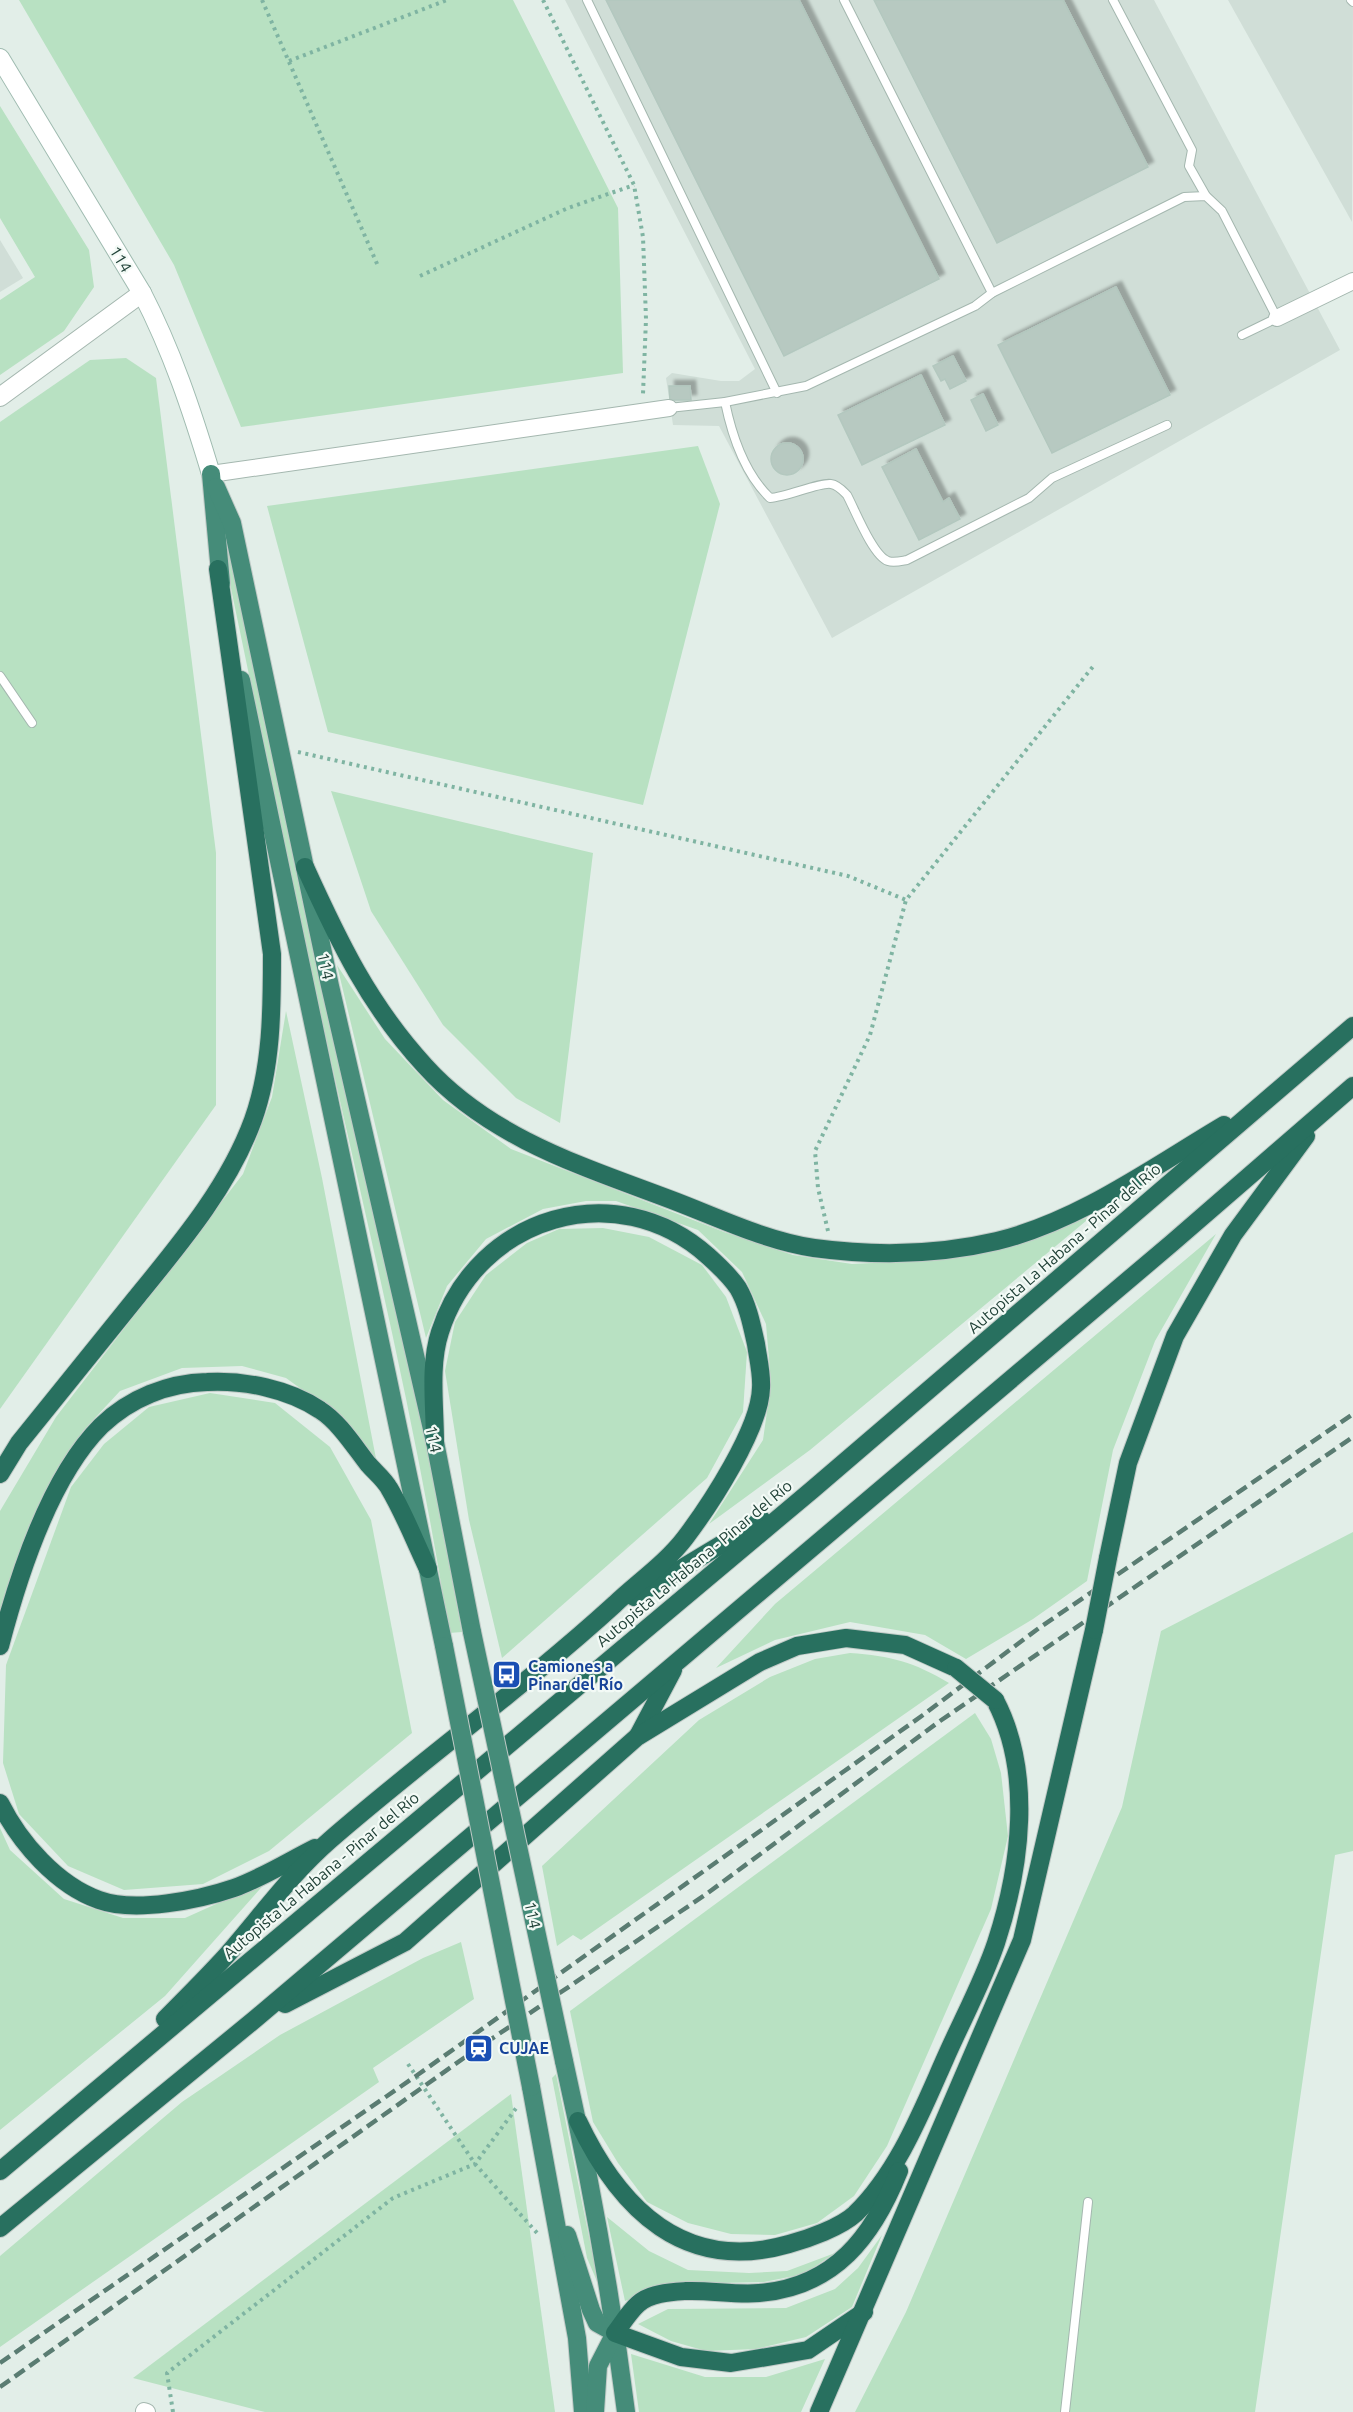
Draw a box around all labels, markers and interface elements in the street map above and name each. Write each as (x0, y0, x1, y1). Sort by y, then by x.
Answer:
street label: 114 (106, 243, 136, 275)
street label: 114 (314, 951, 338, 981)
street label: Autopista La Habana - Pinar del Río (964, 1159, 1164, 1337)
street label: 114 (422, 1424, 446, 1454)
street label: Autopista La Habana - Pinar del Río (593, 1476, 795, 1650)
place label: Camiones a Pinar del Río (528, 1657, 623, 1693)
bus stop icon: Camiones a Pinar del Río (491, 1659, 523, 1691)
street label: Autopista La Habana - Pinar del Río (220, 1788, 422, 1962)
street label: 114 (521, 1900, 545, 1930)
station icon: CUJAE (462, 2032, 494, 2064)
place label: CUJAE (499, 2039, 549, 2057)

